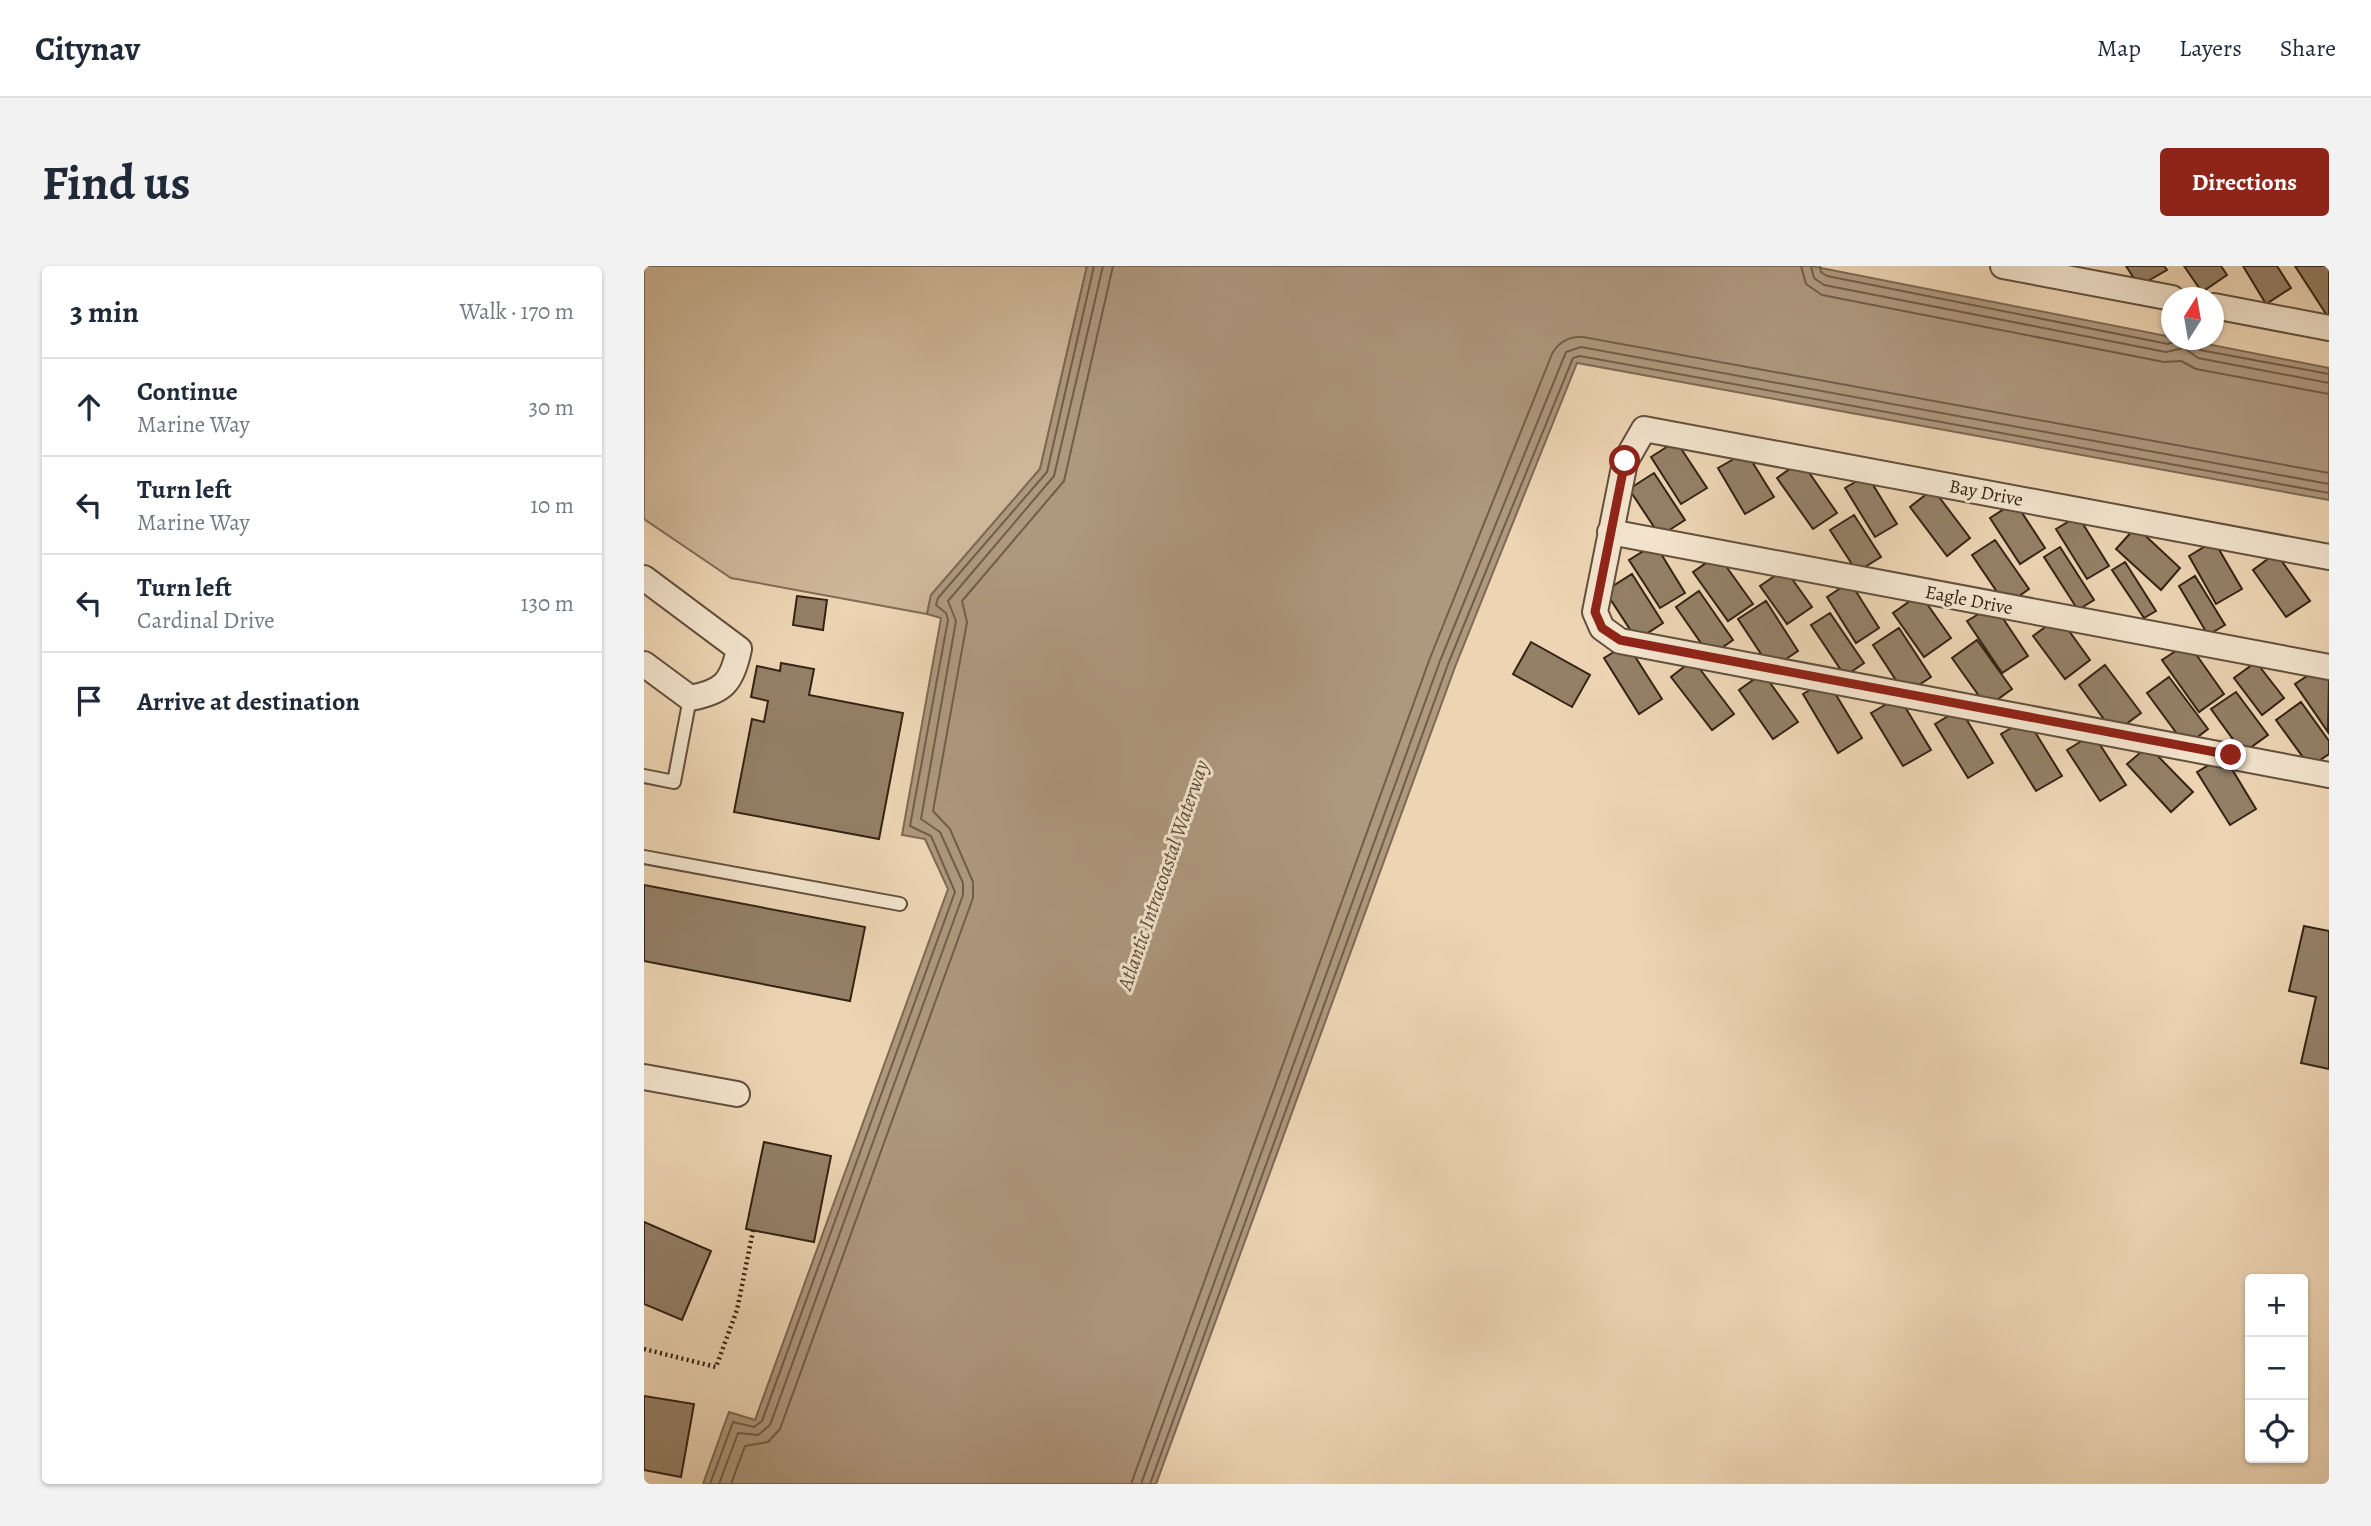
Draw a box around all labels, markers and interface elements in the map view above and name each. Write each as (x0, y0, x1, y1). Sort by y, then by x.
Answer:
text: Citynav (35, 26, 140, 71)
text: Map (2097, 32, 2141, 64)
text: Layers (2179, 32, 2242, 64)
text: Share (2280, 32, 2336, 64)
button: Directions (2160, 148, 2329, 216)
text: Find us (42, 149, 190, 216)
north arrow (2161, 287, 2224, 350)
text: 3 min (70, 292, 139, 332)
text: Walk · 170 m (460, 296, 574, 327)
text: Continue (137, 374, 238, 409)
icon: ahead (70, 388, 108, 426)
text: 30 m (528, 392, 574, 423)
text: Marine Way (137, 409, 250, 440)
route start (1609, 445, 1640, 476)
text: Turn left (137, 472, 232, 507)
street label: Bay Drive (1947, 473, 2025, 513)
icon: left (70, 486, 108, 524)
text: 10 m (530, 490, 574, 521)
text: Marine Way (137, 507, 250, 538)
text: Turn left (137, 570, 232, 605)
street label: Eagle Drive (1923, 579, 2015, 621)
icon: left (70, 584, 108, 622)
text: 130 m (521, 588, 574, 619)
text: Cardinal Drive (137, 605, 275, 636)
icon: arrive (70, 682, 108, 720)
text: Arrive at destination (137, 684, 360, 719)
route end (2215, 739, 2246, 770)
water label: Atlantic Intracoastal Waterway (1110, 756, 1216, 995)
map controls (2245, 1274, 2308, 1463)
button: + (2245, 1274, 2308, 1337)
button: − (2245, 1337, 2308, 1400)
button: locate (2245, 1400, 2308, 1463)

